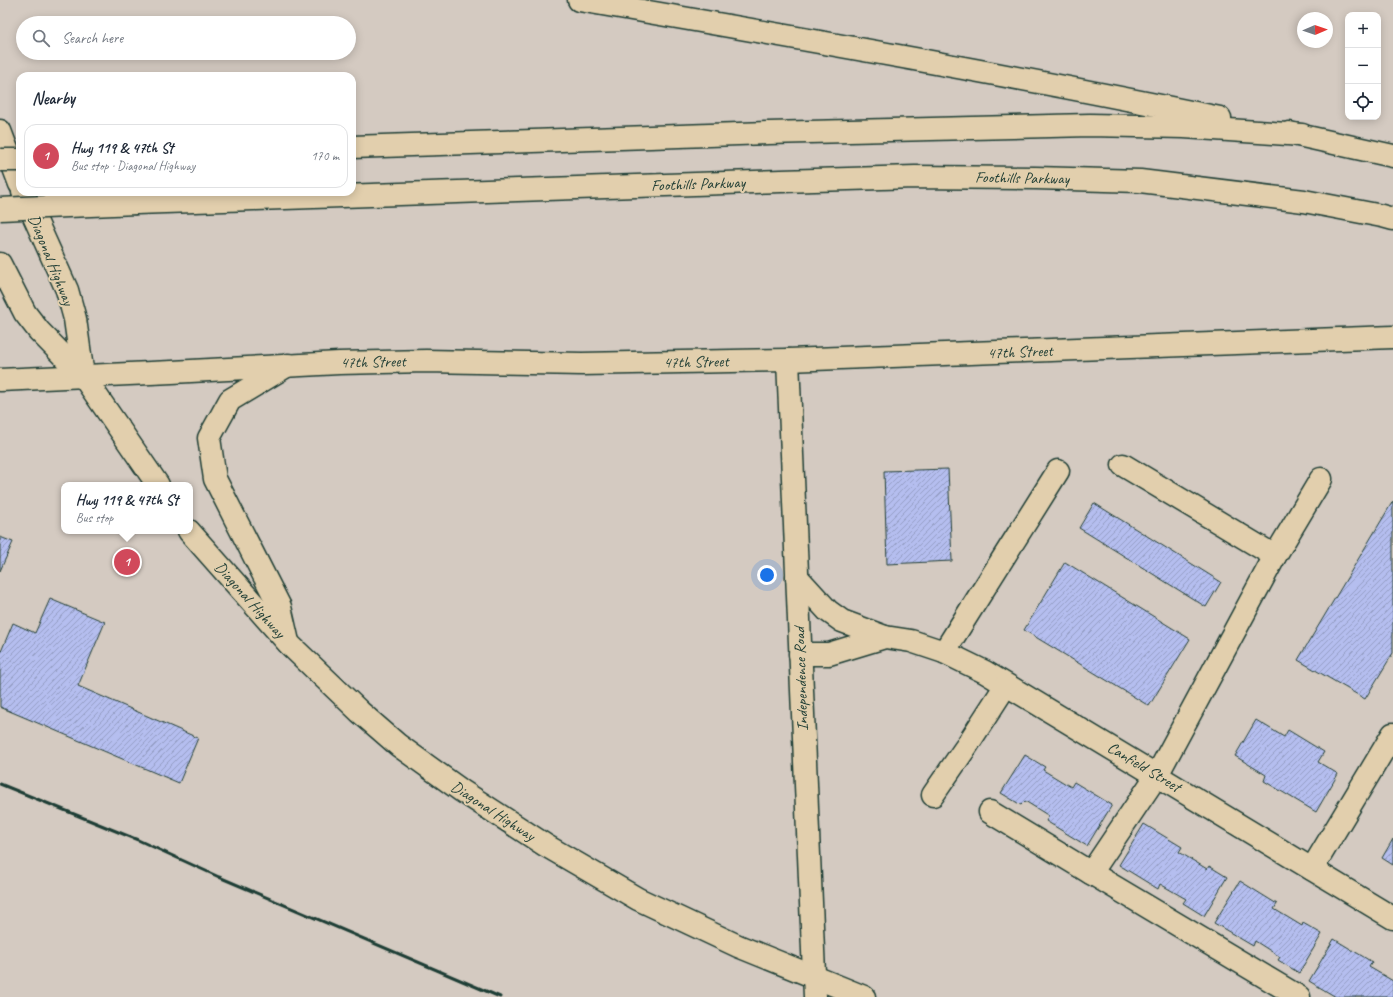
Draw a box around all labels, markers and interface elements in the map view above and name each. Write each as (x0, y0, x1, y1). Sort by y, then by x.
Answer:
north arrow (1297, 12, 1333, 48)
map controls (1345, 12, 1381, 120)
button: + (1345, 12, 1381, 48)
search box (16, 16, 356, 60)
icon: search (30, 27, 52, 49)
text: Search here (62, 29, 123, 48)
button: − (1345, 48, 1381, 84)
button: locate (1345, 84, 1381, 120)
text: Nearby (32, 88, 75, 109)
text: Hwy 119 & 47th St (71, 139, 173, 158)
text: 1 (43, 148, 49, 164)
text: 170 m (311, 148, 339, 164)
text: Bus stop · Diagonal Highway (71, 158, 195, 174)
street label: Foothills Parkway (975, 167, 1071, 189)
street label: Foothills Parkway (651, 172, 747, 196)
street label: Diagonal Highway (24, 212, 79, 310)
street label: 47th Street (987, 341, 1055, 363)
street label: 47th Street (340, 351, 408, 373)
street label: 47th Street (663, 351, 731, 373)
popup (61, 482, 193, 534)
text: Hwy 119 & 47th St (76, 491, 178, 510)
text: Bus stop (76, 510, 113, 526)
pin: 1 (114, 547, 140, 577)
street label: Diagonal Highway (210, 558, 291, 644)
your location (757, 565, 777, 585)
street label: Independence Road (789, 624, 813, 731)
street label: Canfield Street (1104, 737, 1187, 798)
street label: Diagonal Highway (447, 776, 540, 846)

